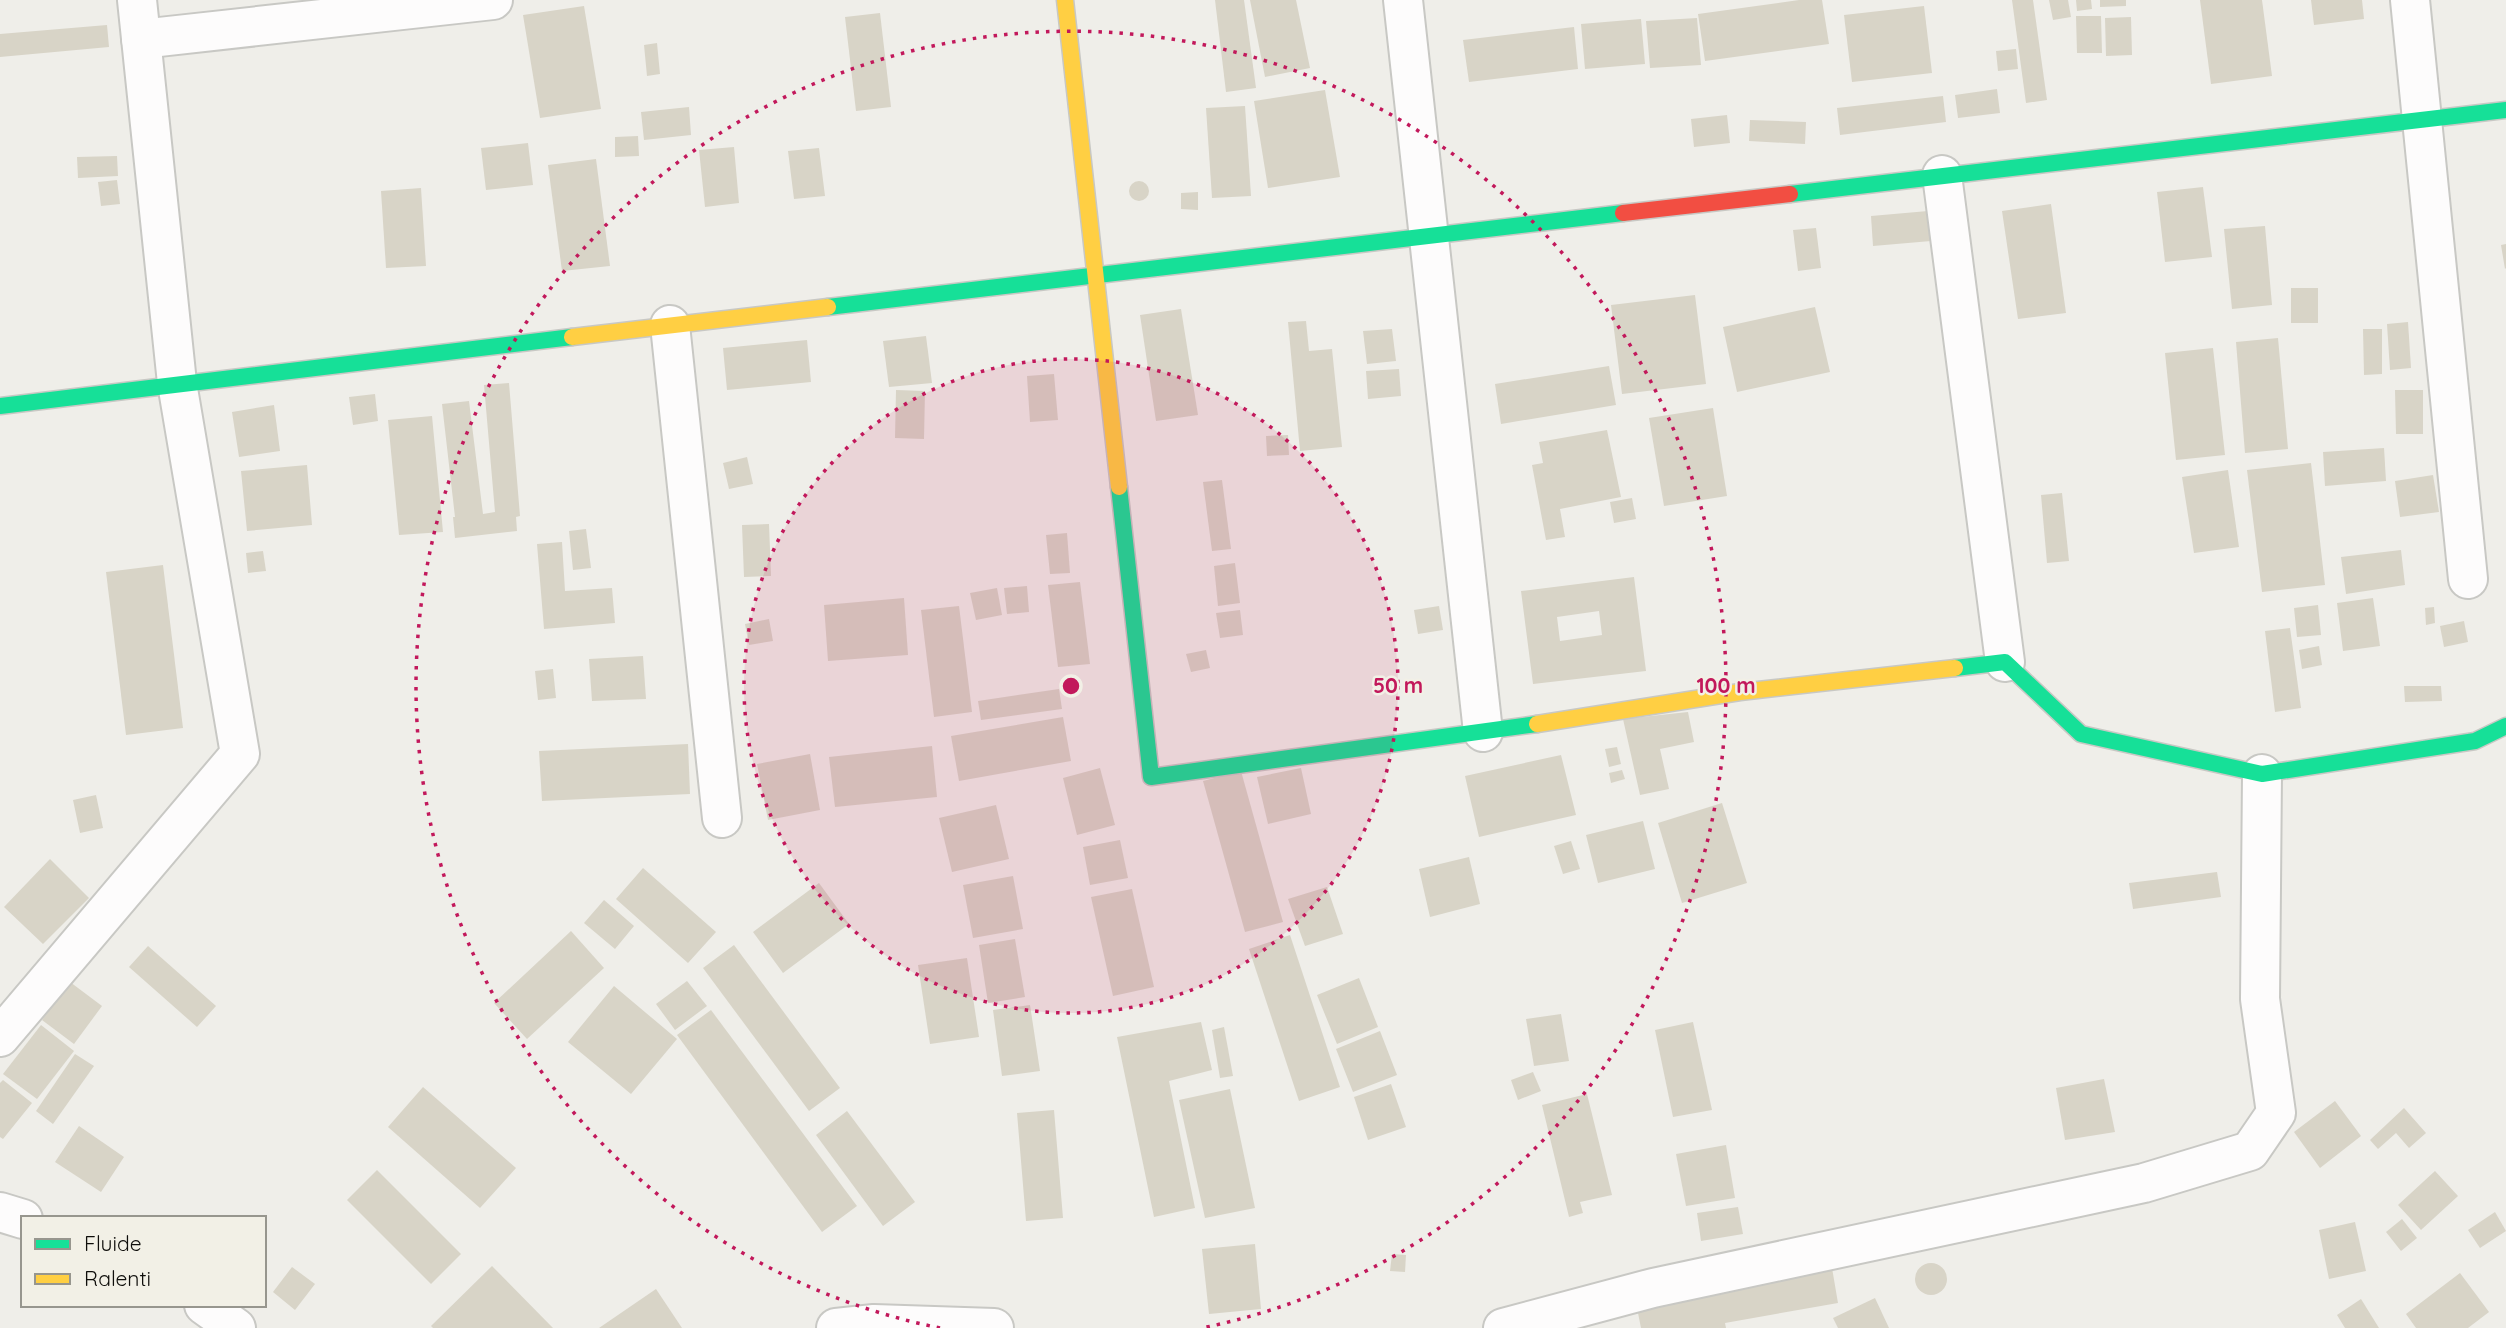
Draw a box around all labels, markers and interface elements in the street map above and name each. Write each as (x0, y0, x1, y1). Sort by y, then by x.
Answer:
text: 50 m (1373, 672, 1423, 698)
text: 100 m (1696, 672, 1756, 698)
centre of rings (1059, 674, 1083, 698)
legend (21, 1216, 266, 1307)
text: Fluide (84, 1230, 142, 1256)
text: Ralenti (84, 1265, 151, 1291)

